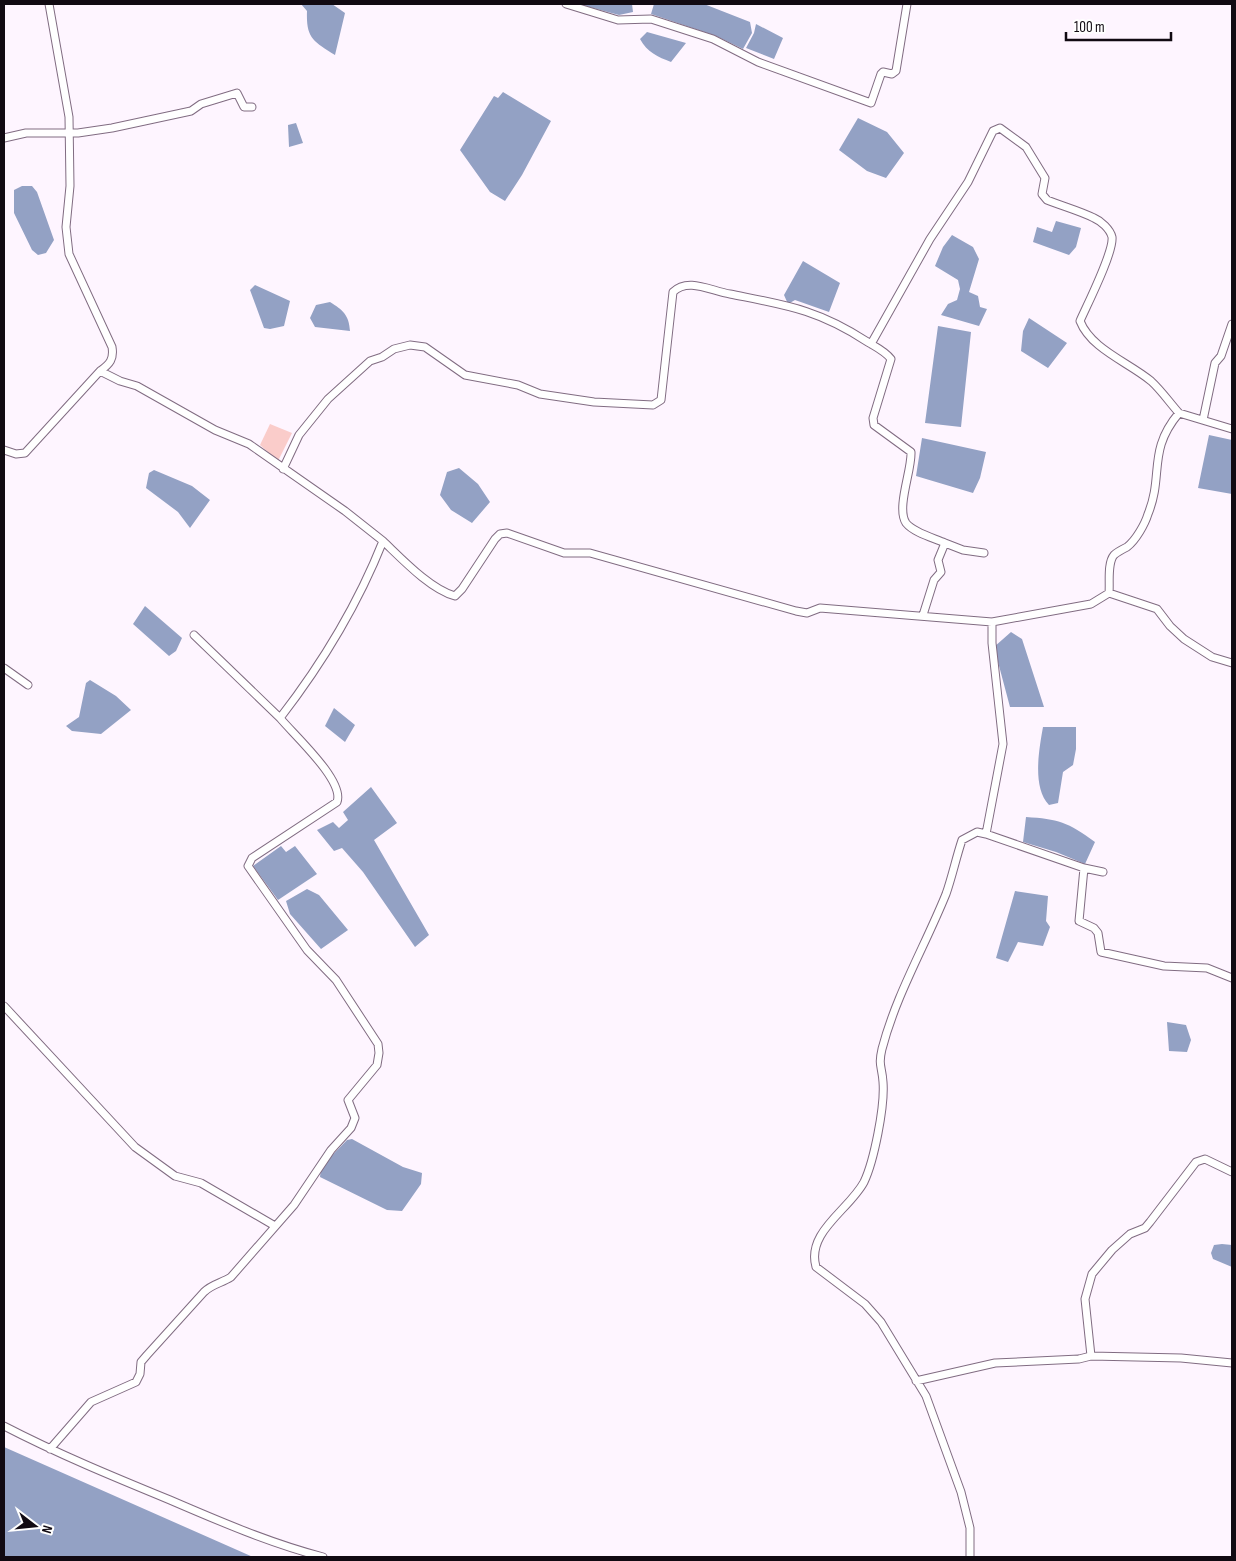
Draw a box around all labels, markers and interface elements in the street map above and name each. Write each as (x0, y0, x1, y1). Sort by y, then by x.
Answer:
scale bar (1066, 10, 1171, 42)
text: 100 m (1074, 18, 1105, 37)
north arrow (10, 1501, 60, 1551)
text: N (38, 1524, 56, 1535)

